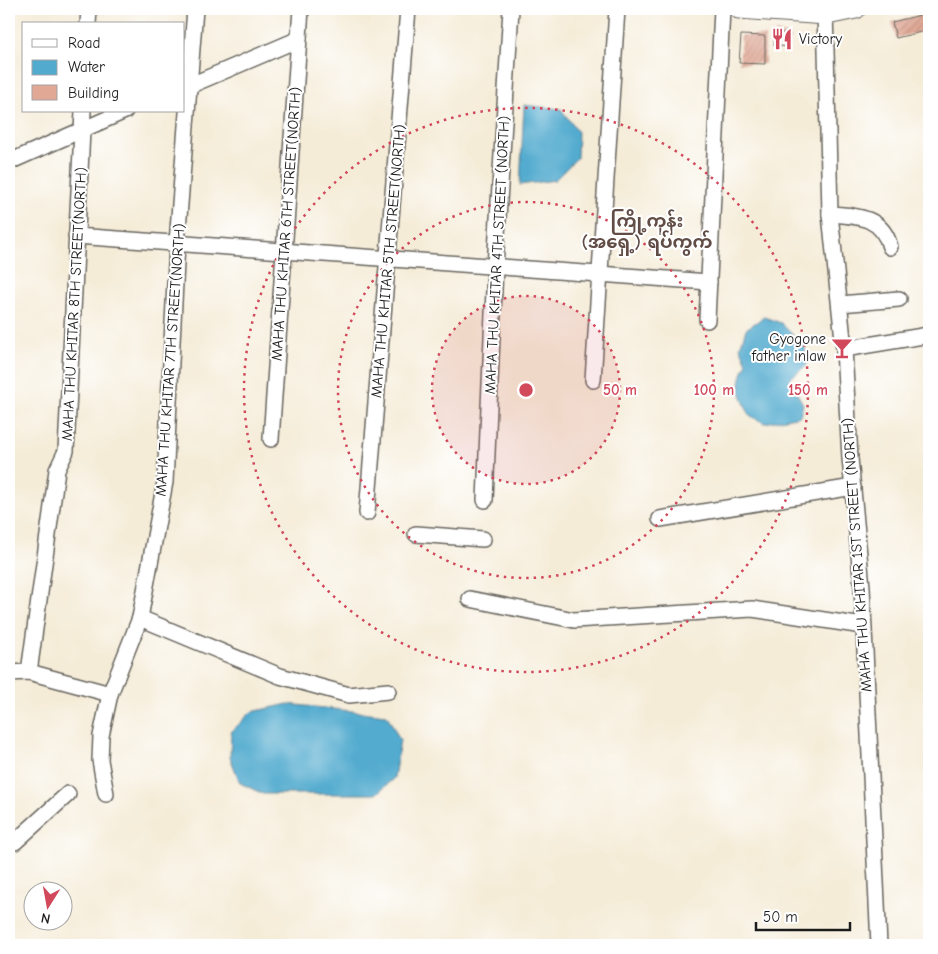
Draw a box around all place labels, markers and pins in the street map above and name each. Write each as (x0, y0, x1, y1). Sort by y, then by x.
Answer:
restaurant icon: Victory (769, 26, 795, 52)
place label: Victory (799, 30, 842, 48)
place label: Gyogone father inlaw (751, 330, 826, 365)
bar icon: Gyogone father inlaw (829, 335, 855, 361)
centre of rings (517, 381, 535, 399)

